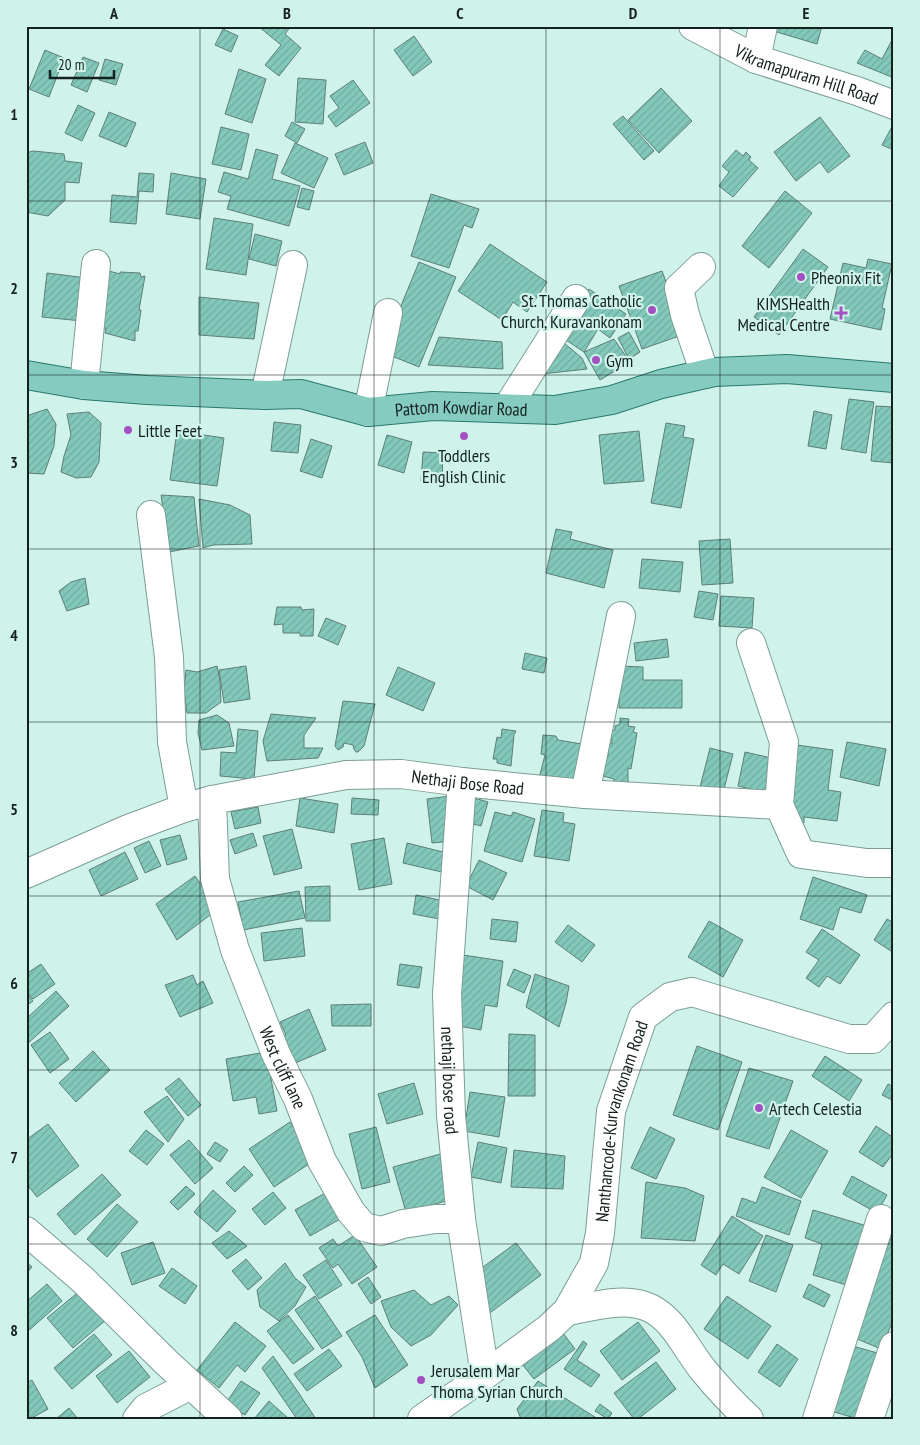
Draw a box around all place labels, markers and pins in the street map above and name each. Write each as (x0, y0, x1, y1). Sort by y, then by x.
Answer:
place label: Pheonix Fit (811, 266, 881, 289)
marker: Pheonix Fit (795, 271, 807, 283)
place label: St. Thomas Catholic Church, Kuravankonam (501, 289, 643, 333)
place label: KIMSHealth Medical Centre (737, 292, 830, 336)
marker: St. Thomas Catholic Church, Kuravankonam (646, 304, 658, 316)
marker: KIMSHealth Medical Centre (834, 306, 848, 320)
place label: Gym (606, 349, 633, 372)
marker: Gym (590, 354, 602, 366)
place label: Little Feet (138, 419, 202, 442)
marker: Little Feet (122, 424, 134, 436)
marker: Toddlers English Clinic (458, 430, 470, 442)
place label: Toddlers English Clinic (422, 444, 507, 488)
place label: Artech Celestia (769, 1097, 862, 1120)
marker: Artech Celestia (753, 1102, 765, 1114)
place label: Jerusalem Mar Thoma Syrian Church (430, 1359, 563, 1403)
marker: Jerusalem Mar Thoma Syrian Church (415, 1374, 427, 1386)

